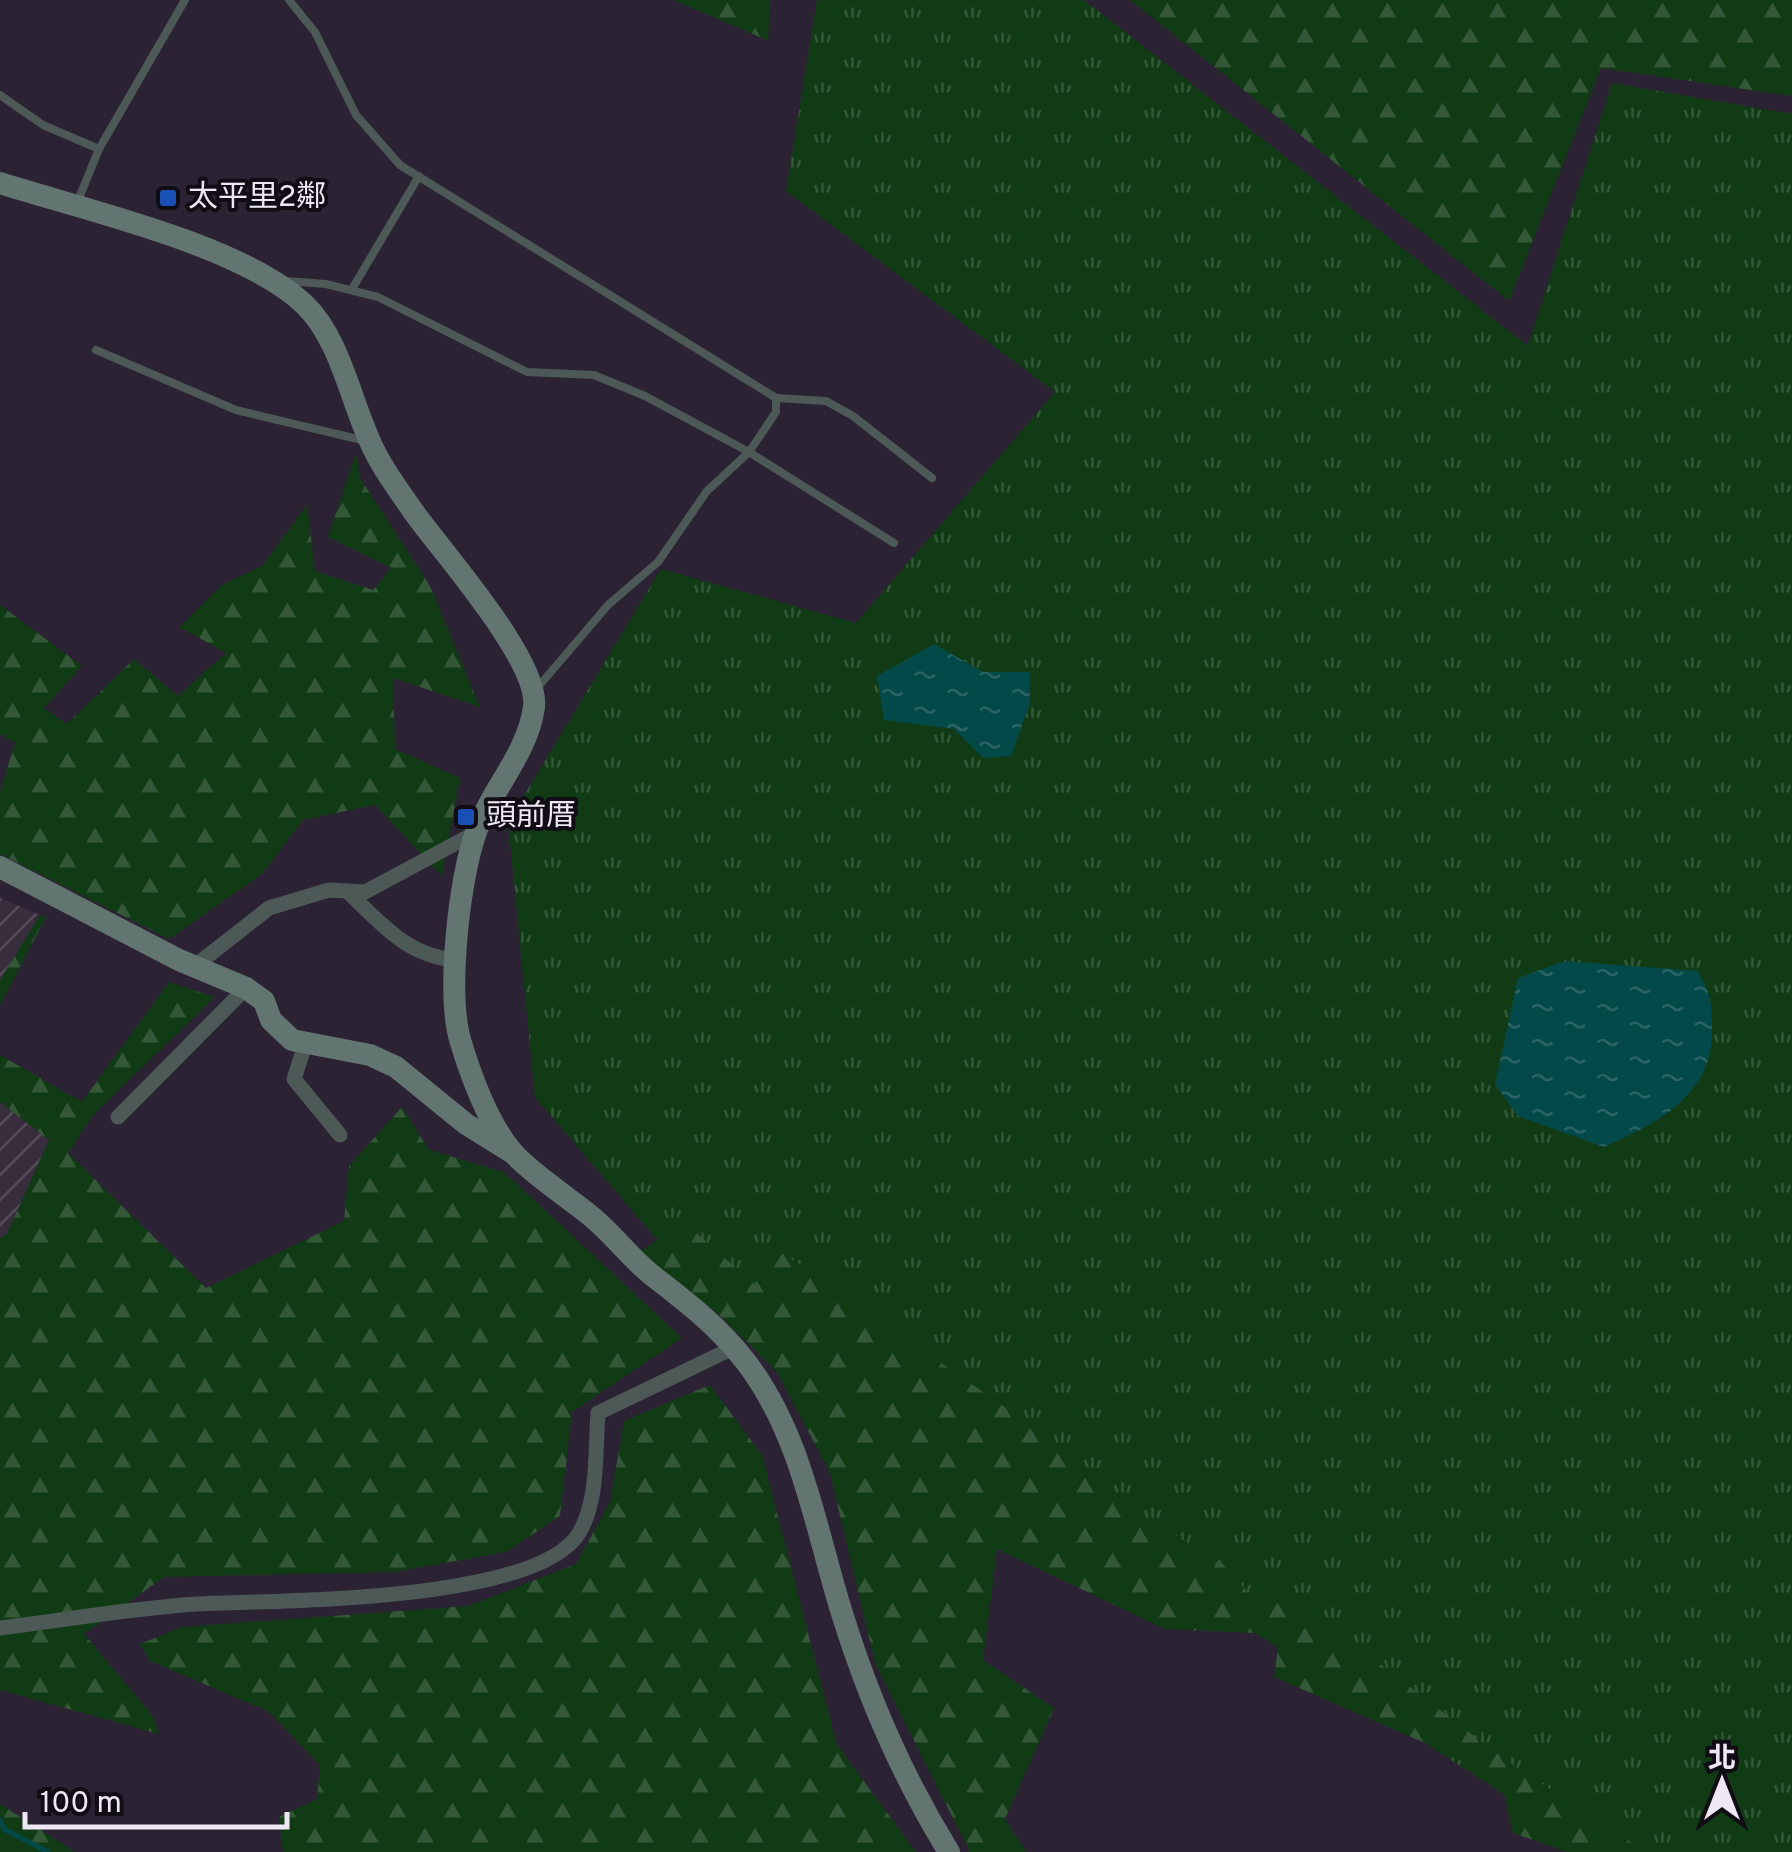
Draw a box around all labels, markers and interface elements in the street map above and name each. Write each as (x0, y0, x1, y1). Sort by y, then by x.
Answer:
place label: 太平里2鄰 (188, 180, 326, 217)
marker: 太平里2鄰 (157, 187, 179, 209)
place label: 頭前厝 (486, 799, 576, 836)
marker: 頭前厝 (455, 806, 477, 828)
north arrow (1672, 1732, 1772, 1832)
text: 北 (1708, 1742, 1736, 1778)
scale bar (25, 1767, 288, 1829)
text: 100 m (40, 1786, 122, 1823)

